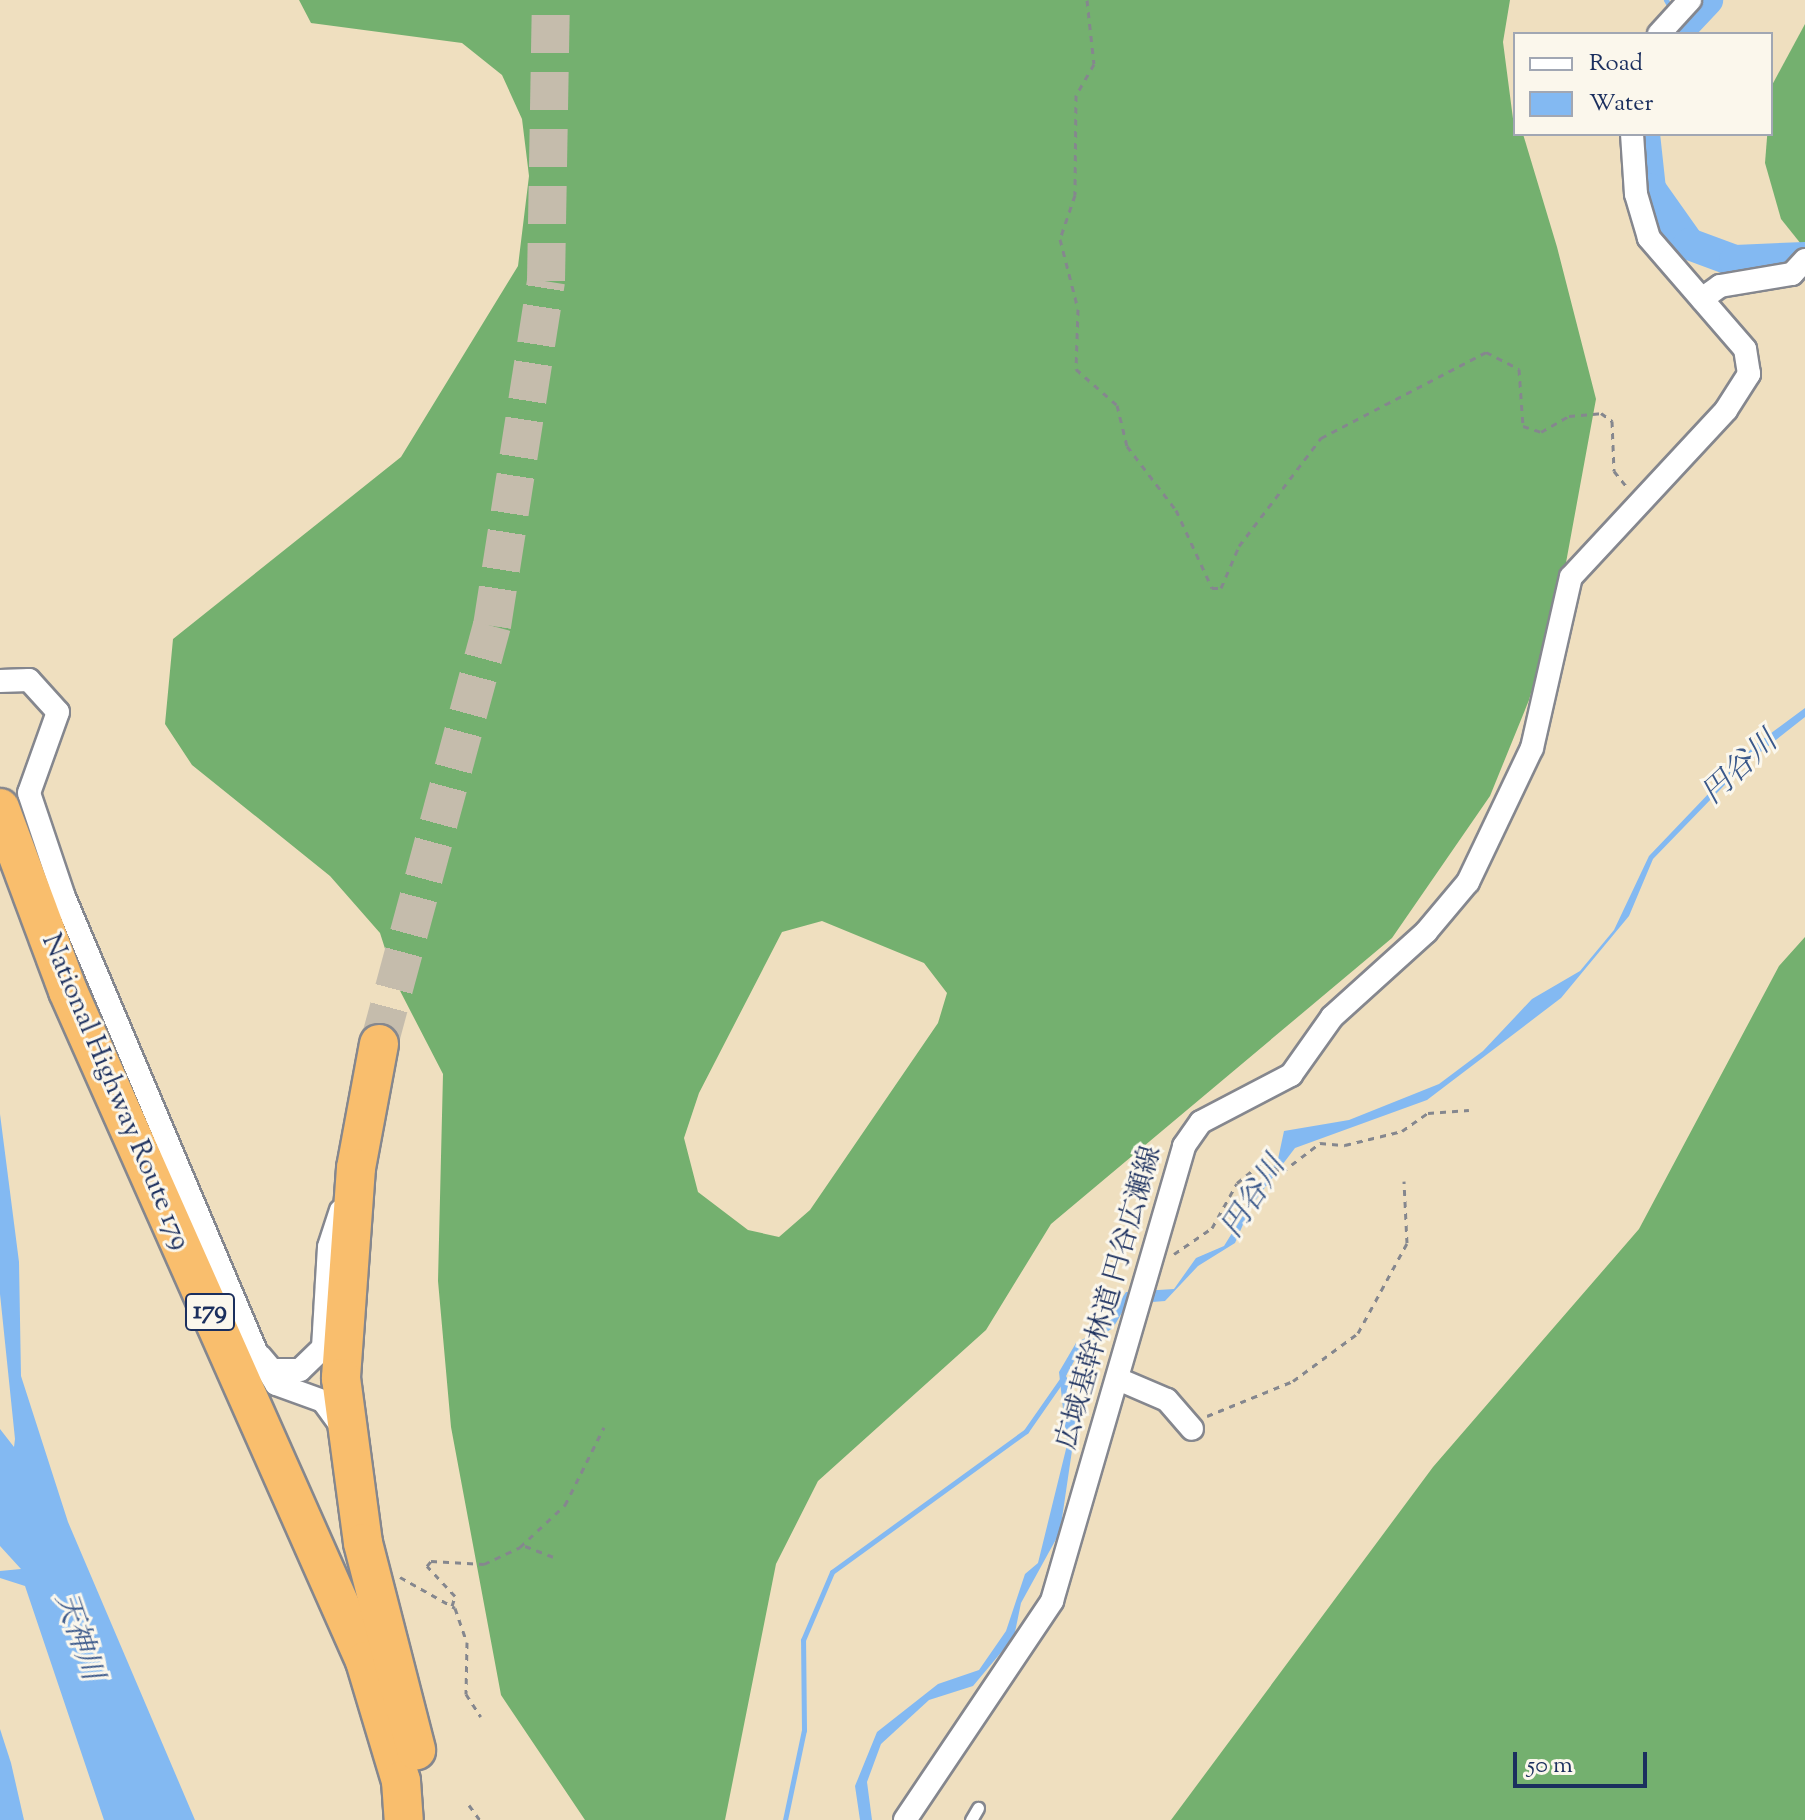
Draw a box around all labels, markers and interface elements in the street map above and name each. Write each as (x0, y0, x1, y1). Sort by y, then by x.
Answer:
legend (1513, 32, 1773, 136)
text: Road (1589, 47, 1643, 81)
text: Water (1589, 87, 1653, 121)
water label: 円谷川 (1696, 725, 1786, 813)
street label: National Highway Route 179 (33, 929, 197, 1255)
street label: 広域基幹林道 円谷広瀬線 (1051, 1142, 1169, 1454)
water label: 円谷川 (1215, 1150, 1295, 1246)
road number: 179 (184, 1290, 236, 1334)
water label: 天神川 (45, 1589, 109, 1685)
scale bar (1517, 1736, 1651, 1786)
text: 50 m (1527, 1749, 1573, 1783)

